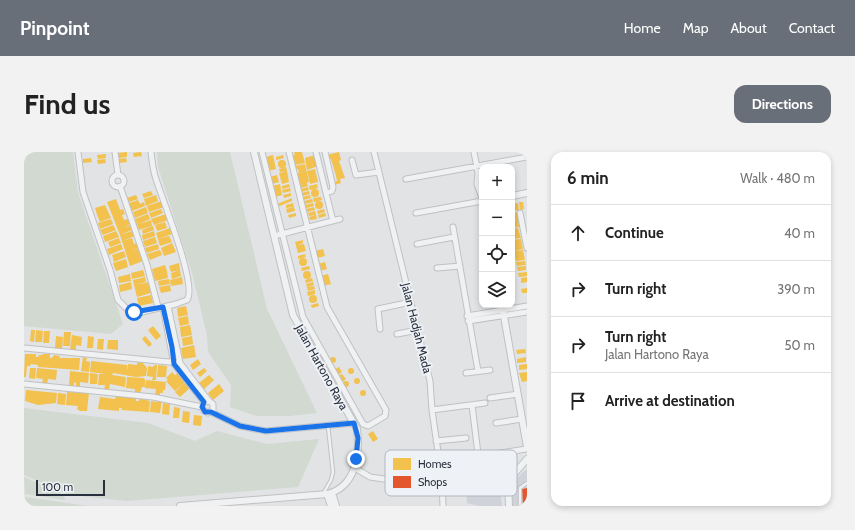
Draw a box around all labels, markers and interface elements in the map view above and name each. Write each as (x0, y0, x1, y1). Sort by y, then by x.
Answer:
text: Pinpoint (20, 17, 89, 40)
text: Home (624, 19, 661, 37)
text: Map (683, 19, 708, 37)
text: About (730, 19, 767, 37)
text: Contact (789, 19, 835, 37)
button: Directions (734, 85, 831, 123)
text: Find us (24, 87, 110, 121)
map controls (479, 164, 515, 308)
button: + (479, 164, 515, 200)
text: 6 min (567, 168, 609, 188)
text: Walk · 480 m (740, 170, 815, 186)
button: − (479, 200, 515, 236)
icon: ahead (567, 222, 589, 244)
text: Continue (605, 224, 664, 242)
text: 40 m (784, 225, 815, 241)
button: locate (479, 236, 515, 272)
button: layers (479, 272, 515, 308)
icon: right (567, 278, 589, 300)
street label: Jalan Hadjah Mada (398, 280, 436, 375)
text: Turn right (605, 280, 666, 298)
text: 390 m (777, 281, 815, 297)
route start (125, 303, 143, 321)
street label: Jalan Hartono Raya (292, 321, 352, 413)
text: Turn right (605, 328, 666, 346)
icon: right (567, 334, 589, 356)
text: 50 m (785, 337, 815, 353)
text: Jalan Hartono Raya (605, 346, 709, 362)
icon: arrive (567, 390, 589, 412)
text: Arrive at destination (605, 392, 735, 410)
route end (347, 450, 365, 468)
legend (385, 450, 517, 496)
text: Homes (418, 457, 452, 471)
text: Shops (418, 475, 447, 489)
scale bar (36, 478, 105, 497)
text: 100 m (42, 480, 73, 494)

